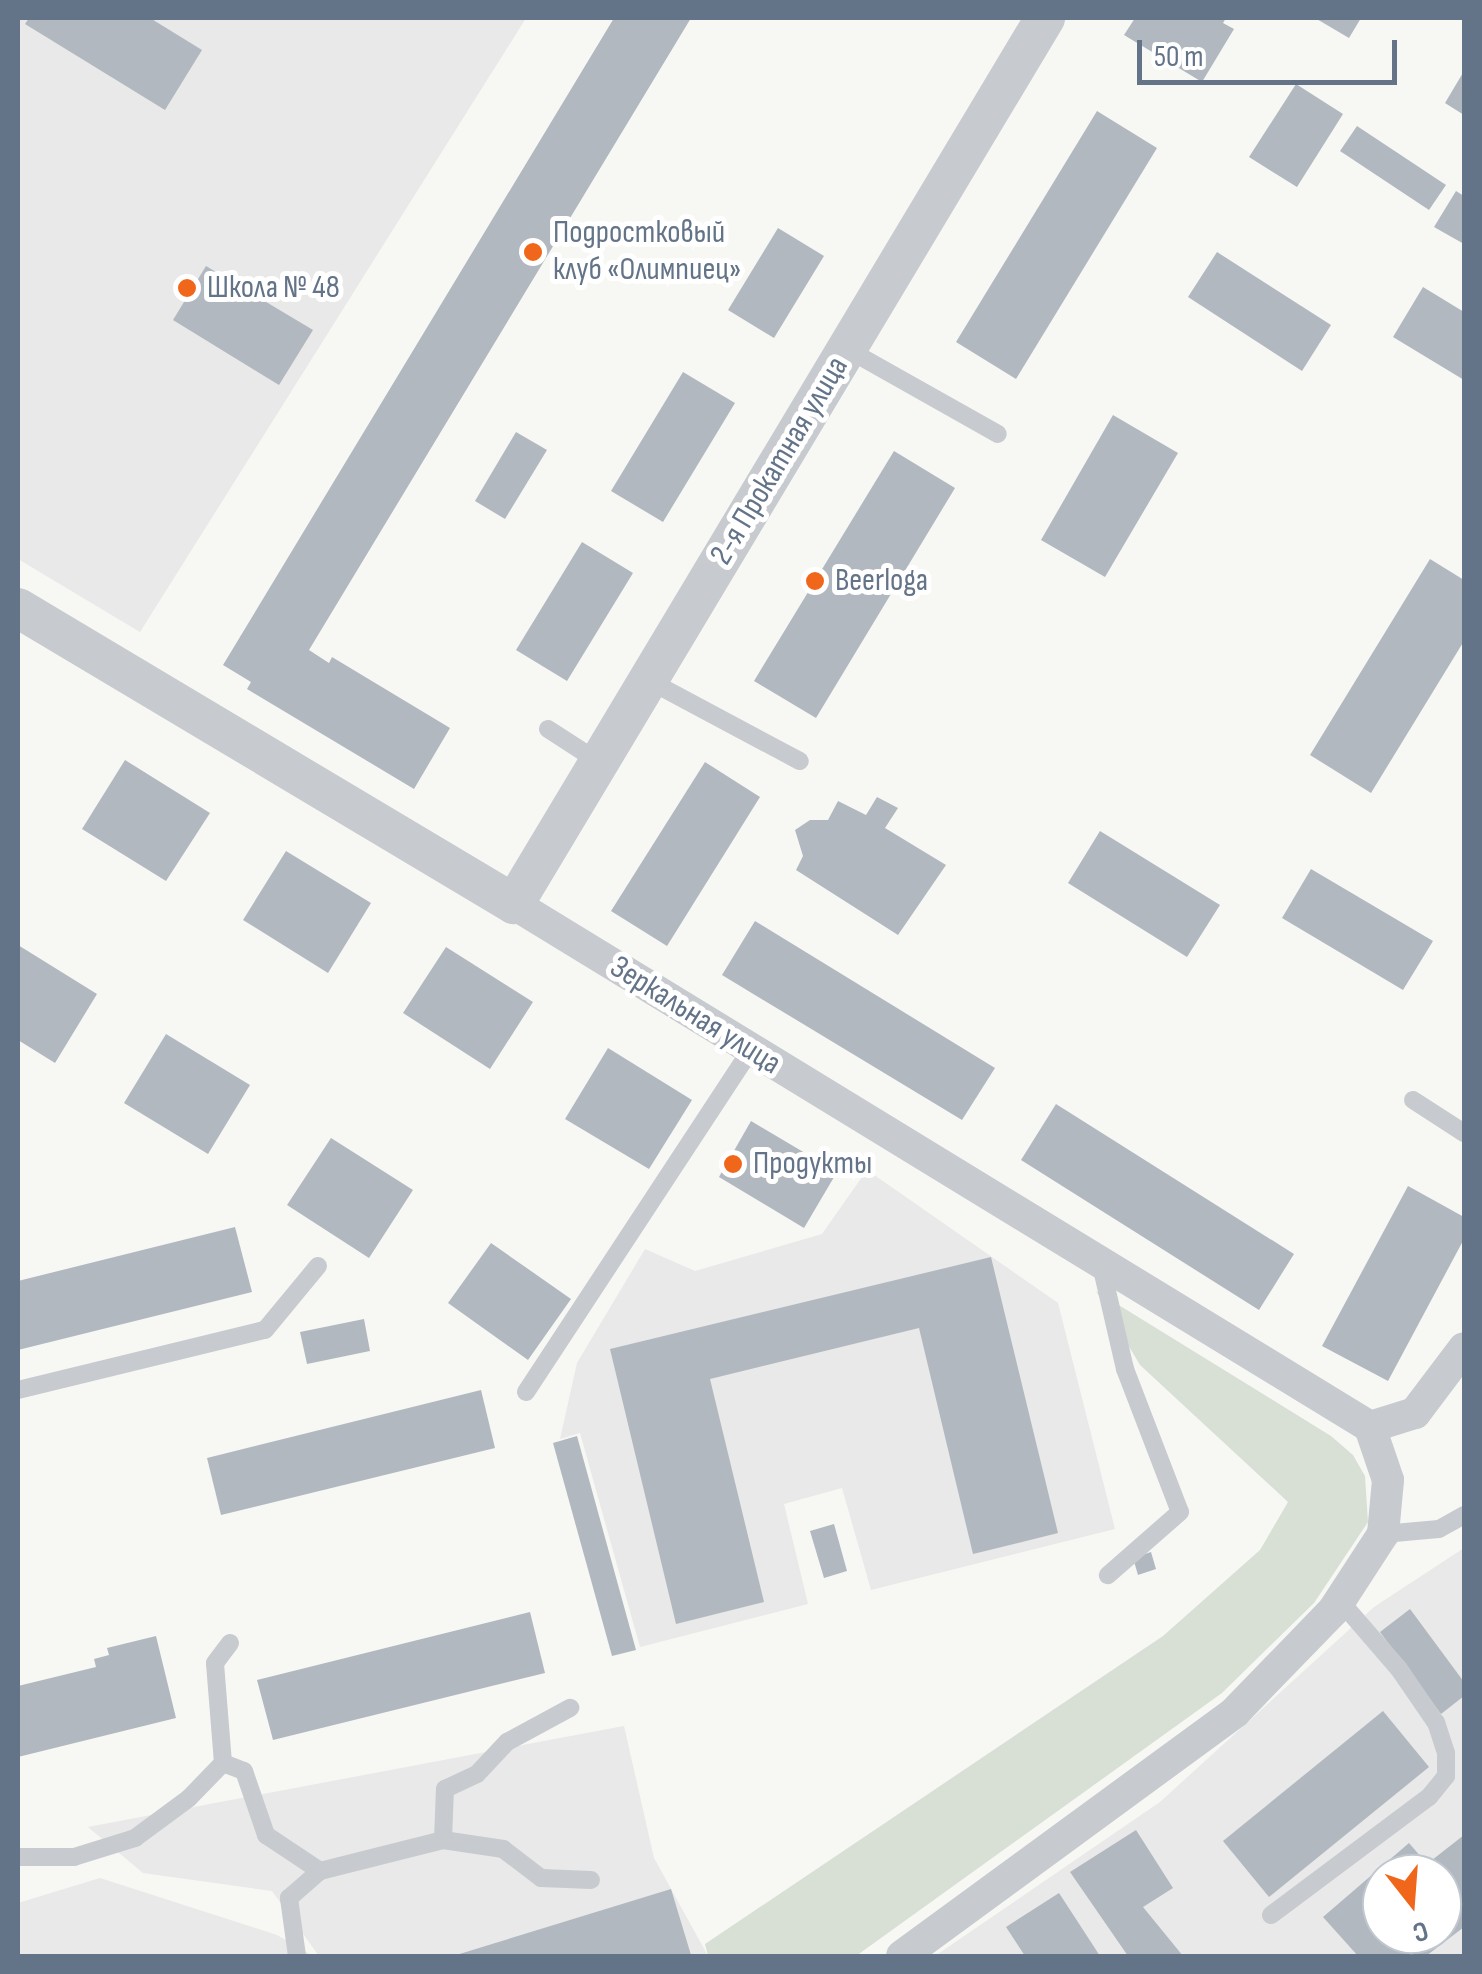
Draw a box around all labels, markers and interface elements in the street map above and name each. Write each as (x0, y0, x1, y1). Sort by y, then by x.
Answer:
scale bar (1142, 20, 1402, 82)
text: 50 m (1154, 39, 1203, 75)
place label: Подростковый клуб «Олимпиец» (553, 215, 741, 290)
marker: Подростковый клуб «Олимпиец» (522, 241, 544, 263)
place label: Школа № 48 (207, 269, 340, 307)
marker: Школа № 48 (176, 277, 198, 299)
street label: 2-я Прокатная улица (703, 350, 857, 572)
place label: Beerloga (835, 562, 928, 600)
marker: Beerloga (804, 570, 826, 592)
street label: Зеркальная улица (603, 948, 787, 1084)
place label: Продукты (753, 1145, 872, 1183)
marker: Продукты (722, 1153, 744, 1175)
north arrow (1362, 1854, 1462, 1954)
text: С (1409, 1913, 1432, 1949)

